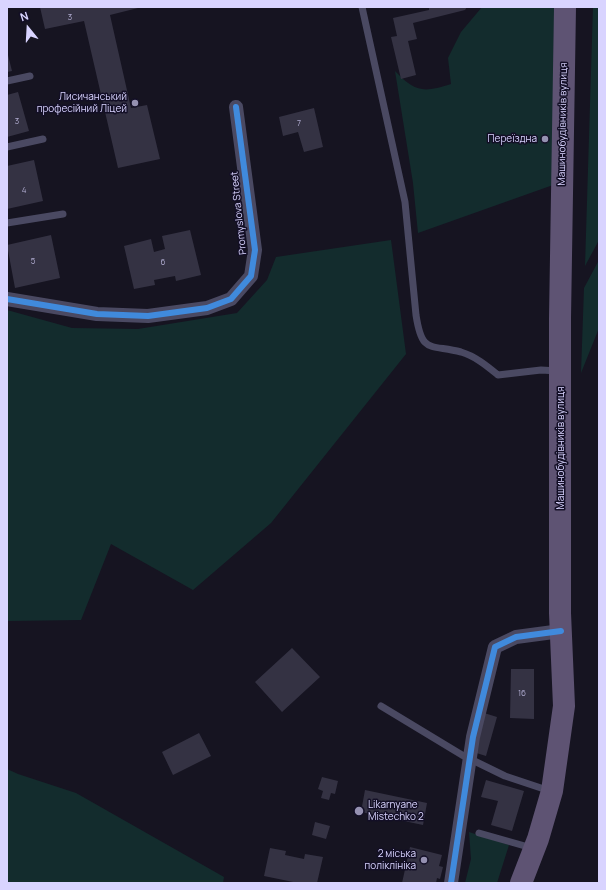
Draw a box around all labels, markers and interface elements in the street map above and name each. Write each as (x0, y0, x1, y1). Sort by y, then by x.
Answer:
north arrow (8, 8, 48, 48)
text: N (18, 8, 30, 24)
house number: 3 (68, 13, 72, 23)
street label: Машинобудівників вулиця (556, 62, 570, 186)
place label: Лисичанський професійний Ліцей (37, 91, 127, 114)
marker: Лисичанський професійний Ліцей (130, 98, 140, 108)
house number: 3 (15, 117, 19, 127)
house number: 7 (297, 119, 301, 129)
place label: Переїздна (488, 133, 537, 145)
marker: Переїздна (540, 134, 550, 144)
street label: Promyslova Street (229, 171, 249, 255)
house number: 4 (22, 186, 26, 196)
house number: 5 (31, 257, 35, 267)
house number: 6 (161, 258, 165, 268)
street label: Машинобудівників вулиця (555, 386, 567, 510)
house number: 16 (518, 689, 526, 699)
place label: Likarnyane Mistechko 2 (368, 799, 424, 822)
marker: Likarnyane Mistechko 2 (353, 805, 365, 817)
place label: 2 міська поліклініка (365, 848, 416, 872)
marker: 2 міська поліклініка (419, 855, 429, 865)

